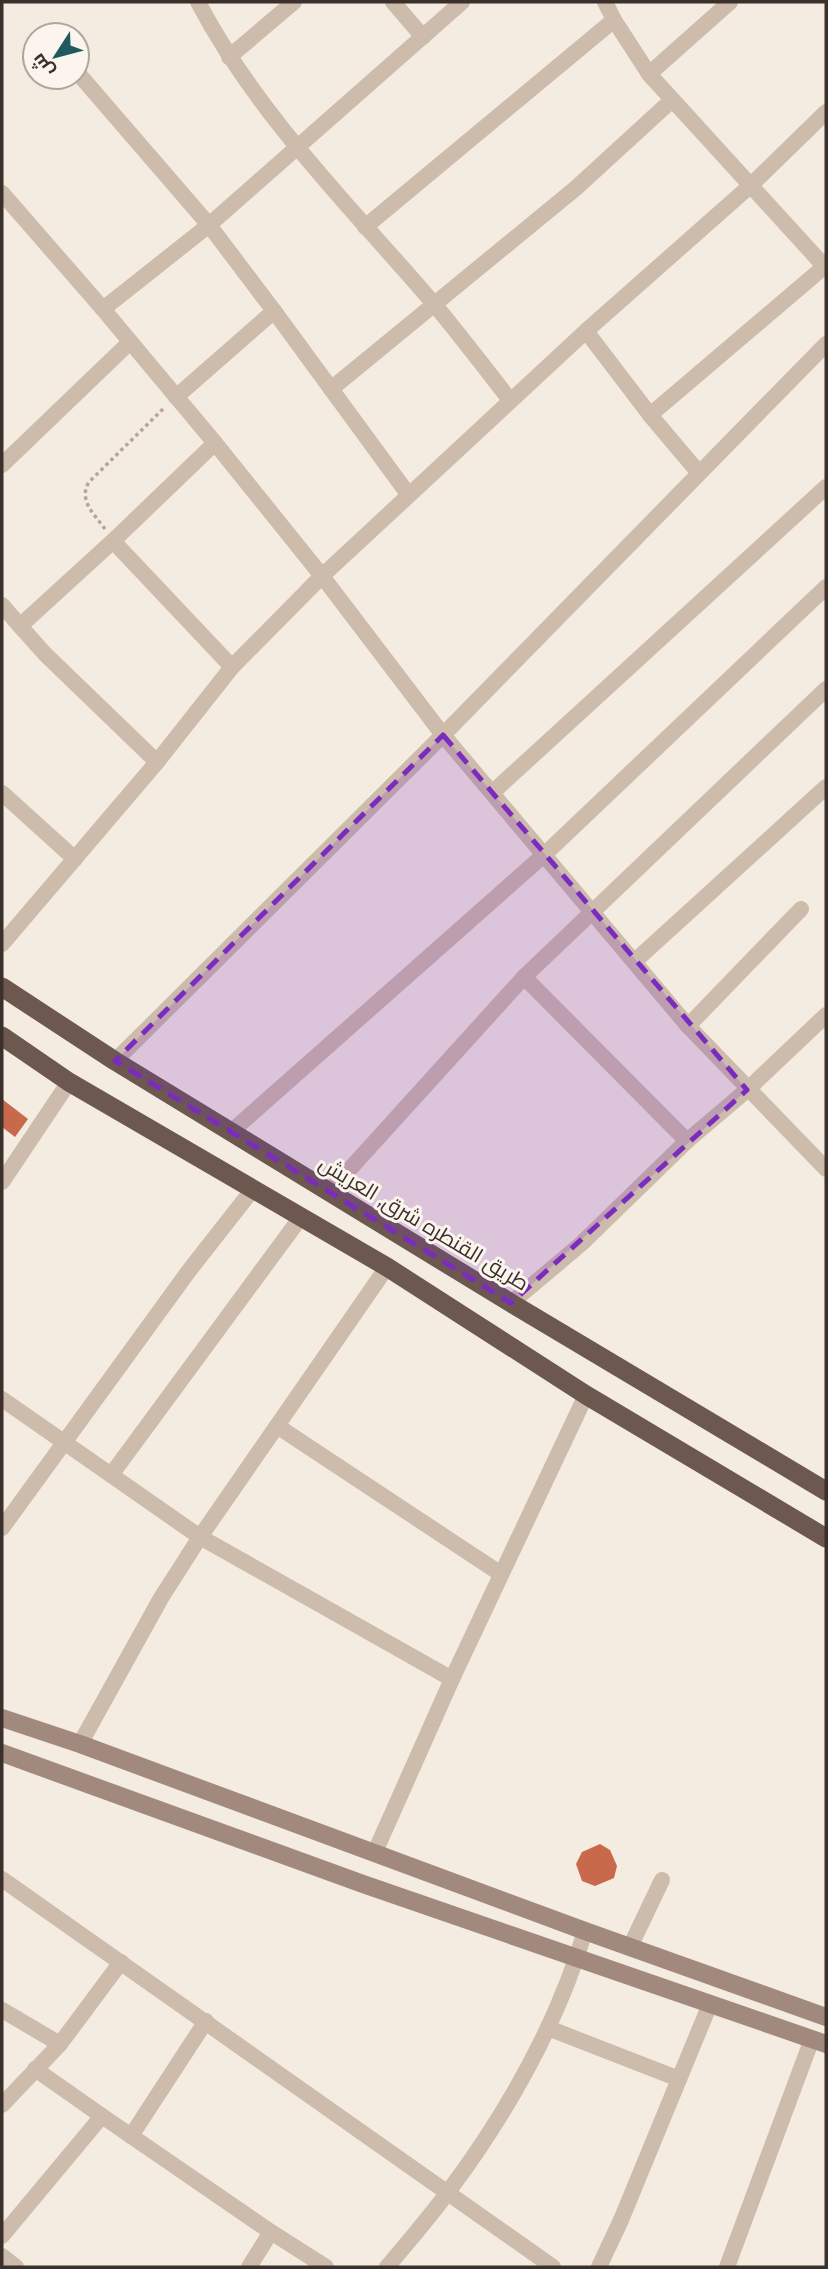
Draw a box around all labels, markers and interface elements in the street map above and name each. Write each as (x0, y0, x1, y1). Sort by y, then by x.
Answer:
north arrow (21, 21, 91, 91)
text: ش (26, 49, 59, 82)
street label: طريق القنطره شرق, العريش (314, 1150, 533, 1296)

